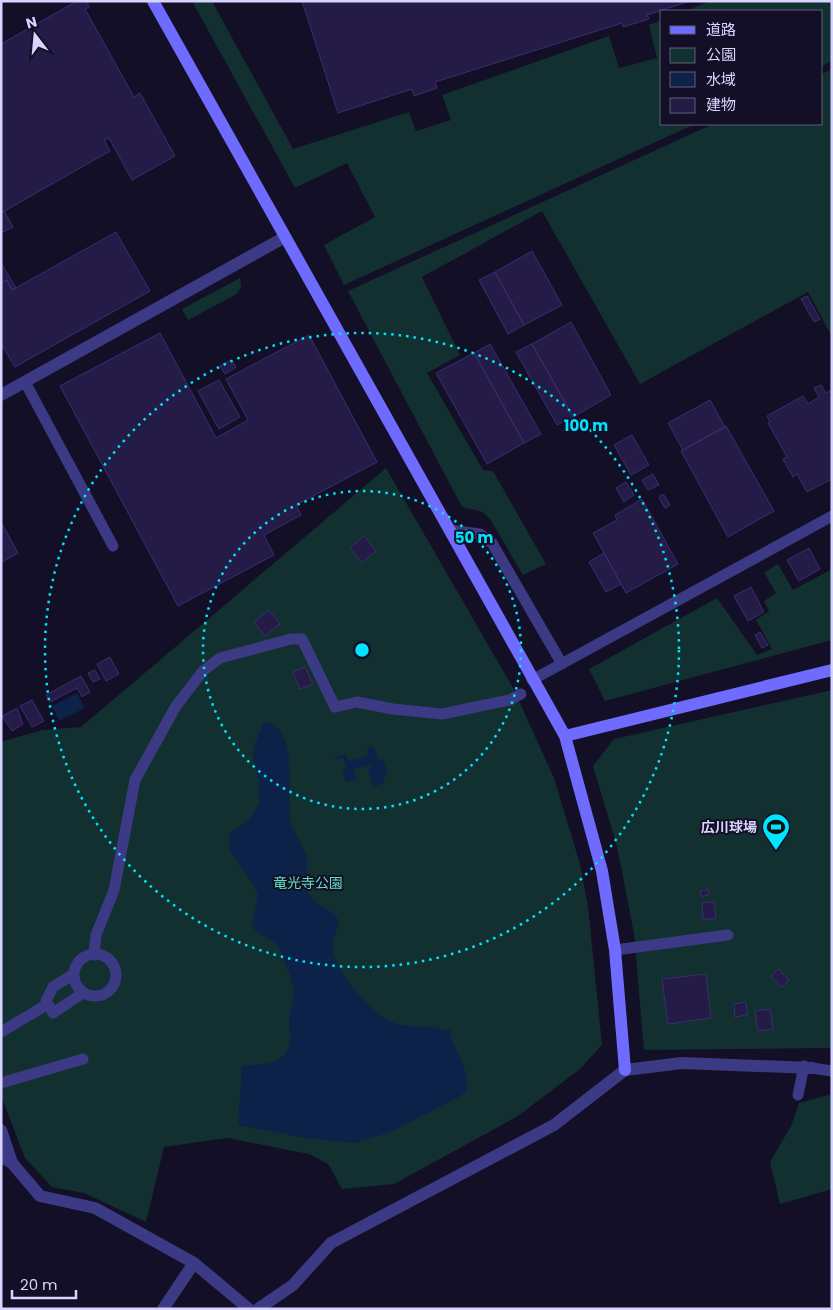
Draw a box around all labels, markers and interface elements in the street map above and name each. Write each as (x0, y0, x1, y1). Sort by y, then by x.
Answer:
north arrow (10, 10, 60, 60)
legend (660, 10, 823, 125)
text: N (24, 11, 39, 34)
text: 道路 (706, 19, 736, 40)
text: 公園 (706, 44, 736, 65)
text: 水域 (706, 69, 736, 90)
text: 建物 (706, 94, 736, 115)
text: 100 m (564, 415, 608, 436)
text: 50 m (455, 527, 493, 548)
centre of rings (353, 641, 371, 659)
sports icon: 広川球場 (761, 812, 791, 851)
place label: 広川球場 (701, 817, 757, 837)
park label: 竜光寺公園 (273, 873, 343, 893)
scale bar (12, 1268, 76, 1300)
text: 20 m (20, 1274, 58, 1295)

